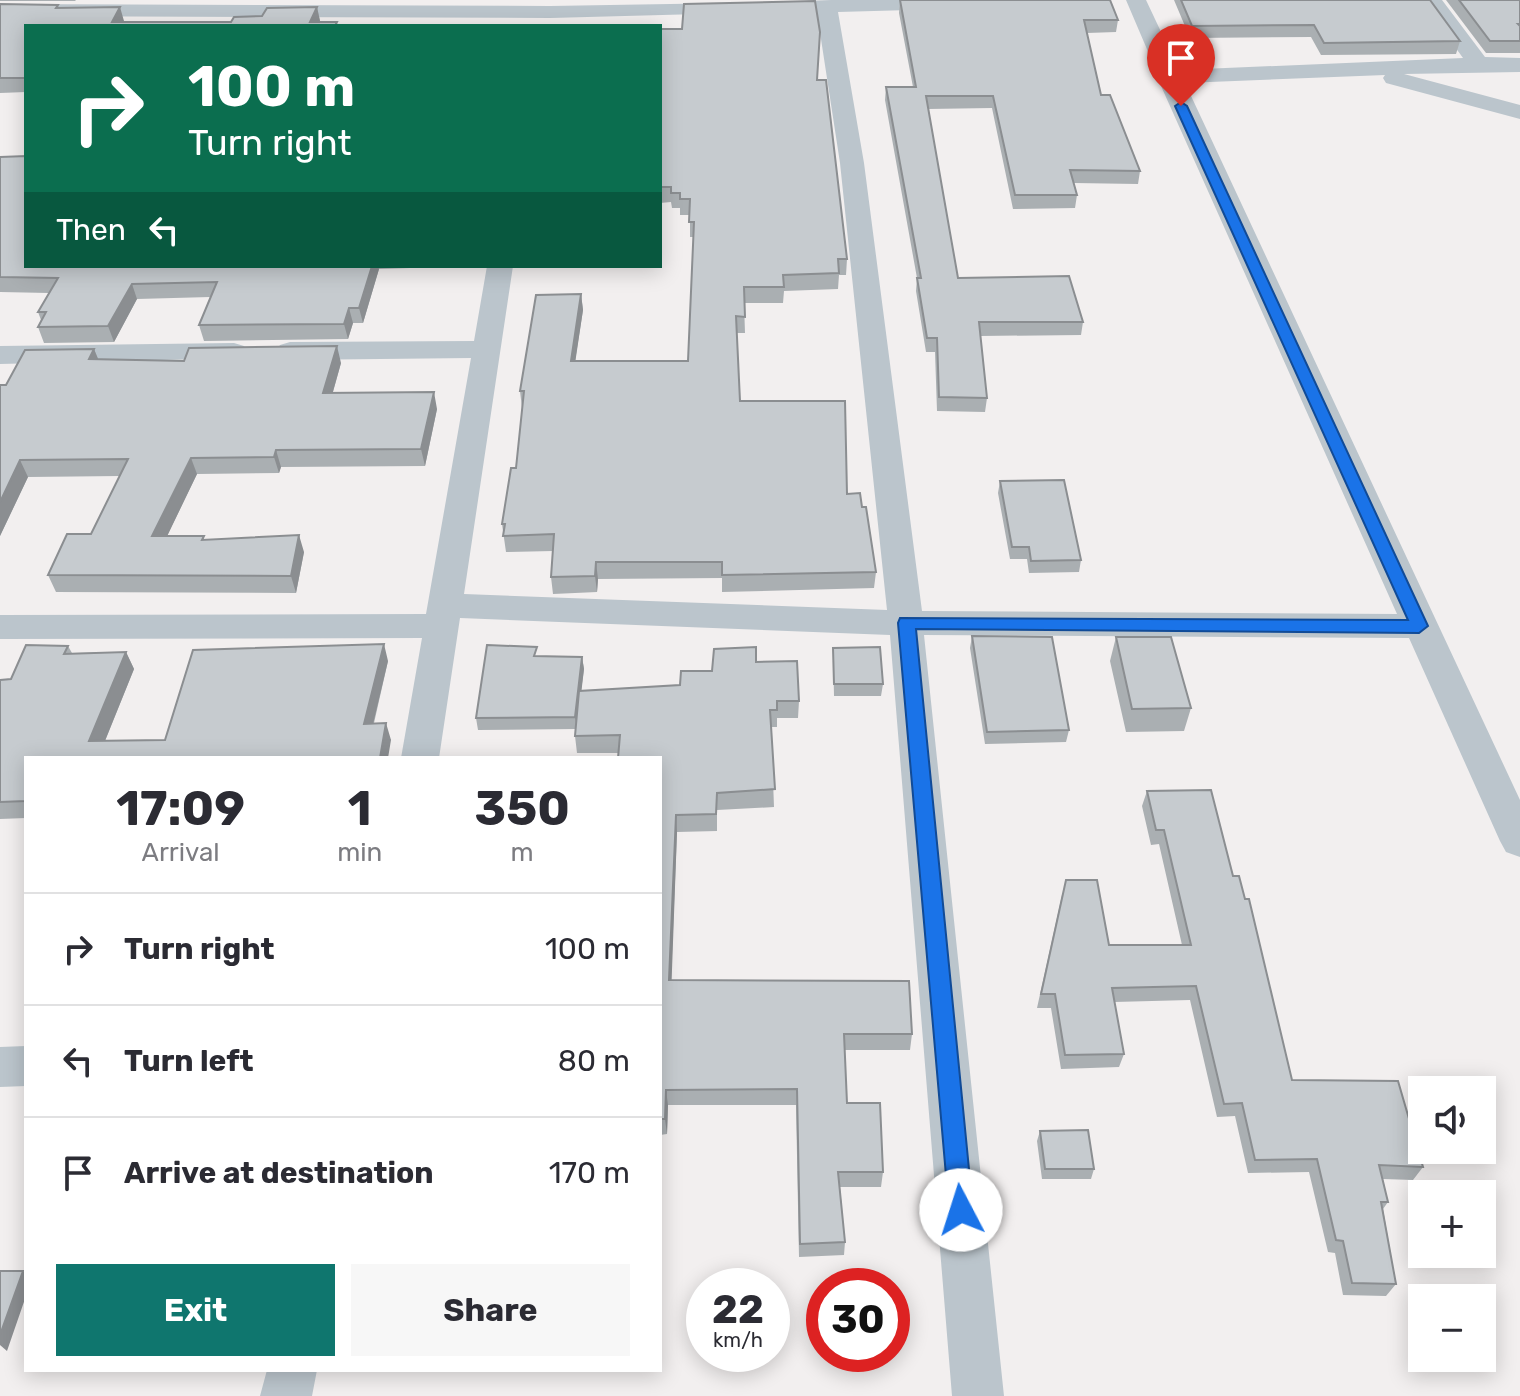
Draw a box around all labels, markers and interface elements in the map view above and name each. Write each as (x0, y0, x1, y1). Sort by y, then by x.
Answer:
pin (1147, 24, 1215, 106)
icon: arrive (1159, 36, 1203, 80)
text: 100 m (188, 54, 355, 120)
icon: right (56, 56, 160, 160)
text: Turn right (188, 121, 352, 164)
icon: left (142, 208, 186, 252)
text: Then (56, 212, 126, 248)
text: 17:09 (116, 780, 245, 837)
text: 1 (348, 780, 372, 837)
text: 350 (475, 780, 570, 837)
text: Arrival (142, 837, 220, 868)
text: min (337, 837, 382, 868)
text: m (511, 837, 534, 868)
icon: right (56, 927, 100, 971)
text: Turn right (124, 931, 275, 967)
text: 100 m (545, 931, 630, 967)
icon: left (56, 1039, 100, 1083)
text: Turn left (124, 1043, 254, 1079)
text: 80 m (558, 1043, 630, 1079)
map controls (1408, 1076, 1496, 1372)
button: sound (1408, 1076, 1496, 1164)
icon: arrive (56, 1151, 100, 1195)
text: Arrive at destination (124, 1155, 434, 1191)
text: 170 m (549, 1155, 630, 1191)
position arrow (919, 1168, 1003, 1252)
button: + (1408, 1180, 1496, 1268)
button: Exit (56, 1264, 335, 1356)
button: Share (351, 1264, 630, 1356)
speed limit sign: 30 (806, 1268, 910, 1372)
button: − (1408, 1284, 1496, 1372)
text: 22 (712, 1286, 764, 1333)
text: km/h (713, 1328, 763, 1352)

